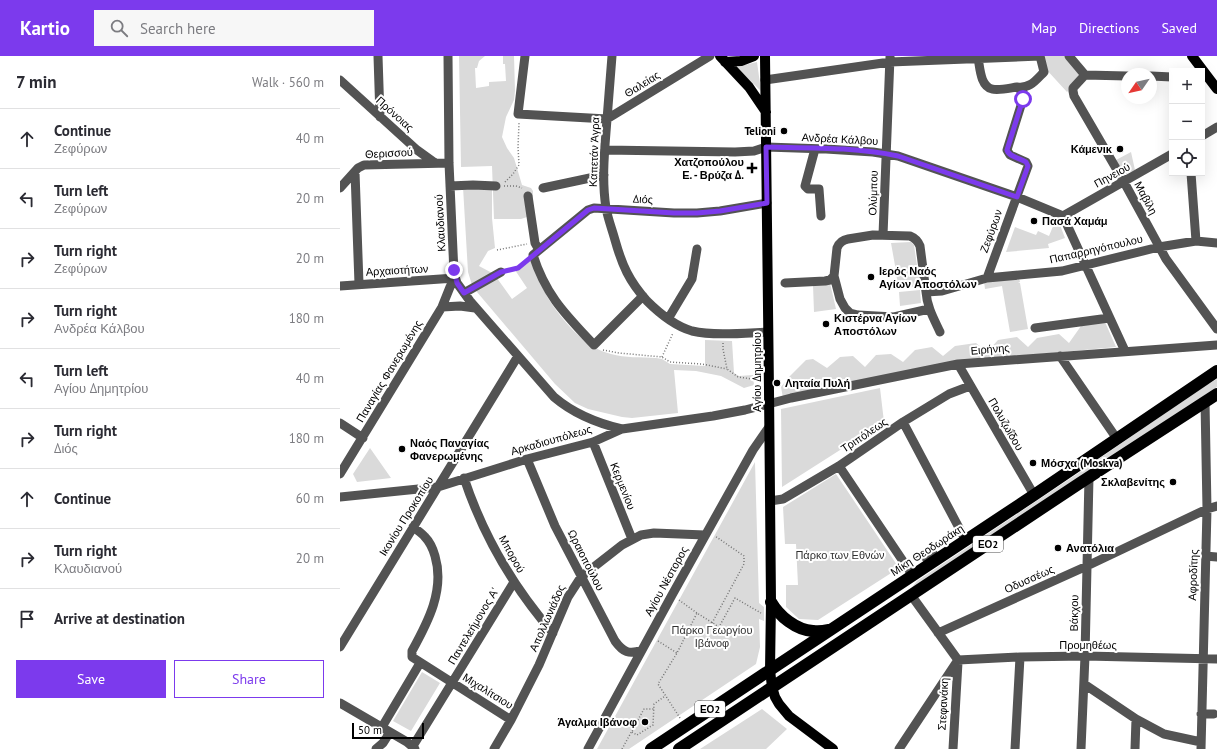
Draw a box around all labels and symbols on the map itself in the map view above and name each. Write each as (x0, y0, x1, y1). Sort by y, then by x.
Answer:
street label: Θαλείας (622, 68, 662, 100)
north arrow (1121, 68, 1157, 104)
route start (1014, 90, 1032, 108)
street label: Πρόνοιας (373, 93, 417, 135)
street label: Καπετάν Άγρα (586, 116, 602, 187)
place label: Telioni (745, 124, 776, 138)
marker: Telioni (779, 126, 789, 136)
street label: Ανδρέα Κάλβου (801, 130, 879, 148)
place label: Κάμενικ (1071, 142, 1113, 156)
marker: Κάμενικ (1115, 144, 1125, 154)
street label: Θερισσού (365, 145, 413, 161)
place label: Χατζοπούλου Ε. - Βρύζα Δ. (674, 155, 744, 182)
street label: Πηνειού (1092, 159, 1132, 191)
marker: Χατζοπούλου Ε. - Βρύζα Δ. (747, 163, 757, 173)
street label: Ολύμπου (865, 170, 881, 216)
street label: Μαβίλη (1131, 179, 1161, 217)
street label: Διός (633, 191, 653, 207)
street label: Κλαυδιανού (432, 194, 448, 252)
street label: Ζεφύρων (977, 207, 1005, 255)
place label: Πασά Χαμάμ (1042, 214, 1107, 228)
marker: Πασά Χαμάμ (1029, 216, 1039, 226)
street label: Παπαρρηγόπουλου (1048, 231, 1144, 267)
street label: Αρχαιοτήτων (365, 261, 429, 279)
route end (445, 261, 463, 279)
place label: Ιερός Ναός Αγίων Αποστόλων (879, 264, 977, 291)
marker: Ιερός Ναός Αγίων Αποστόλων (866, 272, 876, 282)
place label: Κιστέρνα Αγίων Αποστόλων (834, 311, 917, 338)
street label: Παναγίας Φανερωμένης (353, 317, 425, 425)
marker: Κιστέρνα Αγίων Αποστόλων (821, 319, 831, 329)
street label: Αγίου Δημητρίου (750, 332, 764, 412)
street label: Ειρήνης (970, 340, 1010, 358)
place label: Ληταία Πυλή (785, 376, 850, 390)
marker: Ληταία Πυλή (772, 378, 782, 388)
street label: Πολυζωΐδου (985, 395, 1027, 453)
street label: Τριπόλεως (838, 414, 890, 456)
street label: Αρκαδιουπόλεως (509, 422, 593, 458)
place label: Ναός Παναγίας Φανερωμένης (410, 436, 489, 463)
marker: Ναός Παναγίας Φανερωμένης (397, 444, 407, 454)
place label: Μόσχα (Moskva) (1041, 456, 1123, 470)
marker: Μόσχα (Moskva) (1028, 458, 1038, 468)
street label: Κερμενίου (607, 460, 639, 512)
street label: Ικονίου Προκοπίου (376, 474, 436, 558)
place label: Σκλαβενίτης (1101, 475, 1165, 489)
marker: Σκλαβενίτης (1168, 477, 1178, 487)
street label: Μίκη Θεοδωράκη (888, 521, 966, 579)
street label: Ωραιοπούλου (565, 527, 607, 593)
street label: Μπορού (496, 533, 528, 575)
road number: ΕΟ2 (973, 536, 1003, 552)
place label: Ανατόλια (1066, 541, 1114, 555)
marker: Ανατόλια (1053, 543, 1063, 553)
street label: Αγίου Νέστορος (641, 544, 691, 618)
park label: Πάρκο των Εθνών (795, 548, 885, 562)
street label: Αφροδίτης (1185, 549, 1201, 601)
street label: Οδυσσέως (1002, 562, 1056, 596)
street label: Απολλωνιάδος (526, 582, 568, 654)
street label: Παντελεήμονος Α' (445, 585, 501, 667)
street label: Βάκχου (1067, 594, 1081, 632)
park label: Πάρκο Γεωργίου Ιβάνοφ (672, 623, 752, 650)
street label: Προμηθέως (1059, 638, 1117, 652)
street label: Μιχαλίτσιου (460, 670, 516, 712)
street label: Στεφανάκη (935, 677, 951, 731)
road number: ΕΟ2 (695, 701, 725, 717)
place label: Άγαλμα Ιβάνοφ (557, 715, 637, 729)
marker: Άγαλμα Ιβάνοφ (640, 717, 650, 727)
scale bar (352, 721, 424, 740)

